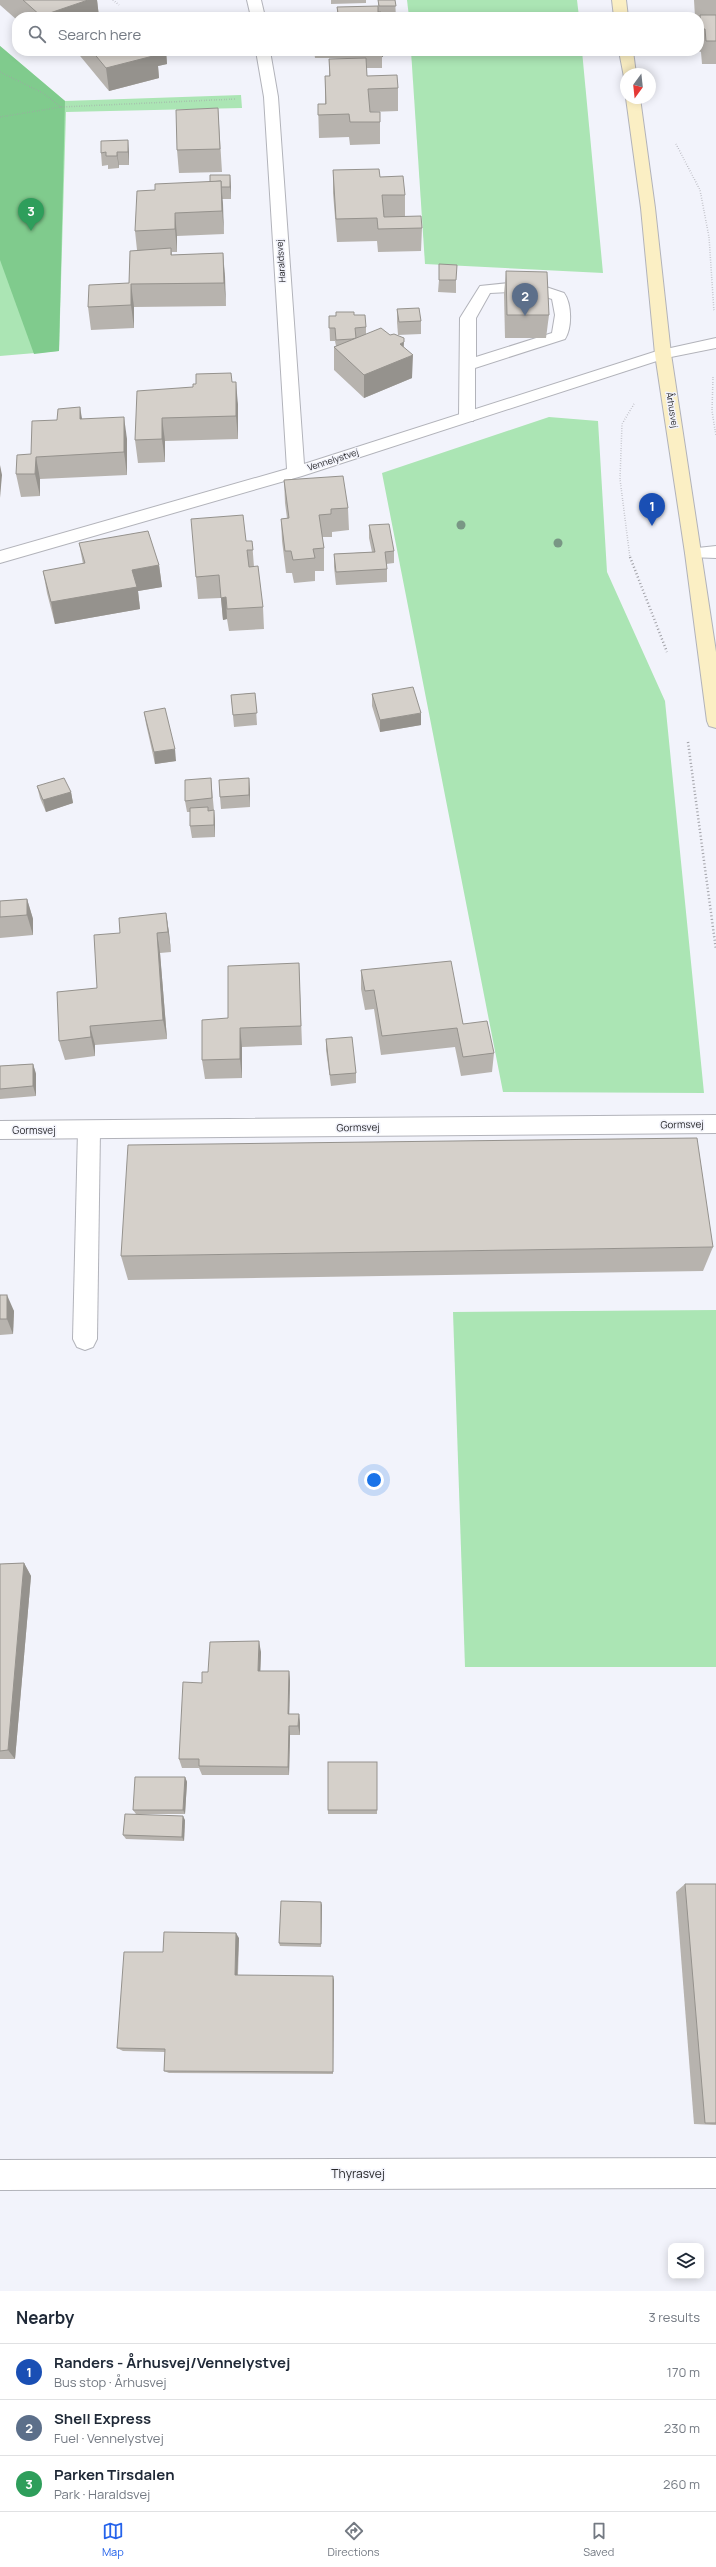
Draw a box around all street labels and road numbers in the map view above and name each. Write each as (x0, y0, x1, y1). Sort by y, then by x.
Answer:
street label: Haraldsvej (273, 239, 288, 283)
street label: Århusvej (663, 391, 682, 429)
street label: Vennelystvej (306, 445, 360, 474)
street label: Gormsvej (660, 1117, 704, 1131)
street label: Gormsvej (336, 1120, 380, 1134)
street label: Gormsvej (12, 1123, 56, 1137)
street label: Thyrasvej (331, 2165, 385, 2182)

